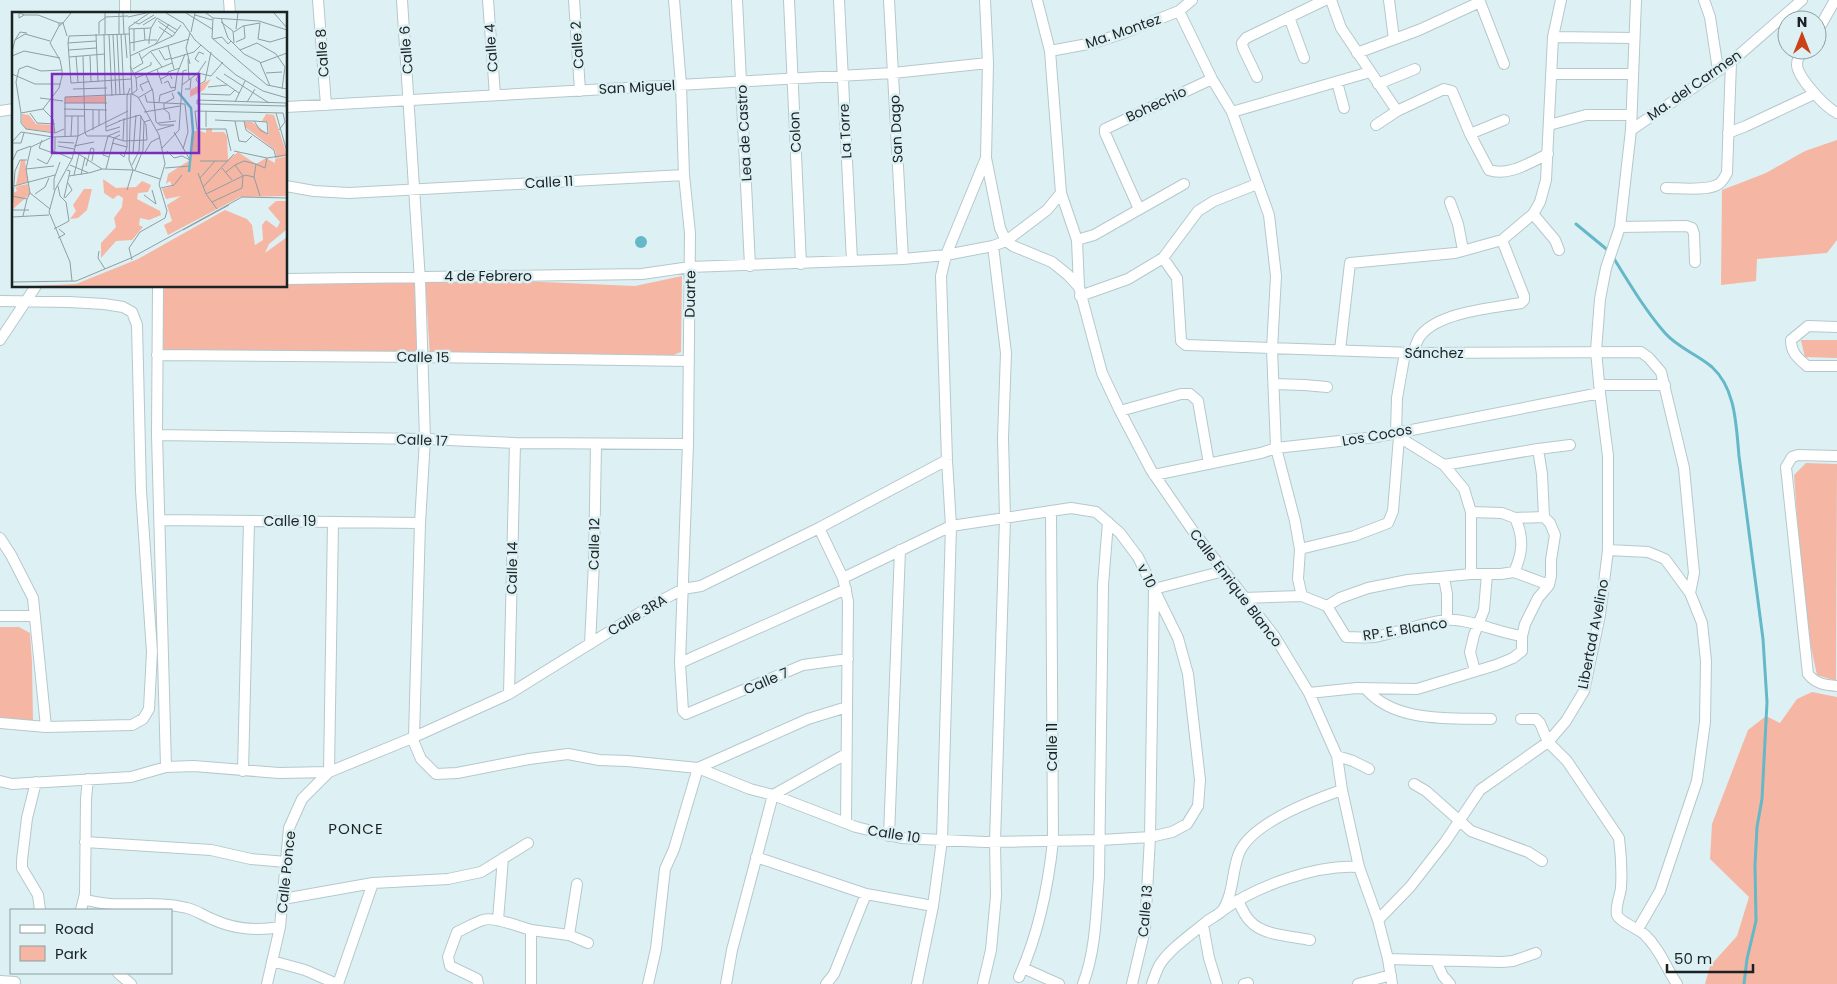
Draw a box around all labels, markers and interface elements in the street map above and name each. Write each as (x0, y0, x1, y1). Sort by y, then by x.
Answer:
street label: Ma. Montez (1083, 9, 1163, 53)
north arrow (1777, 10, 1827, 60)
inset map (12, 12, 288, 288)
text: N (1797, 12, 1807, 32)
street label: Calle 2 (565, 21, 589, 69)
street label: Calle 4 (479, 23, 503, 73)
street label: Calle 6 (394, 25, 418, 75)
street label: Calle 8 (310, 28, 334, 78)
street label: Ma. del Carmen (1643, 45, 1745, 125)
street label: San Miguel (598, 75, 676, 99)
street label: Bohechio (1122, 81, 1190, 127)
street label: Lea de Castro (731, 84, 757, 182)
street label: San Dago (884, 94, 908, 164)
street label: La Torre (834, 103, 856, 159)
street label: Colon (784, 111, 806, 153)
street label: Calle 11 (524, 171, 574, 193)
street label: 4 de Febrero (444, 266, 532, 286)
street label: Duarte (680, 270, 700, 318)
street label: Sánchez (1404, 343, 1464, 363)
street label: Calle 15 (396, 347, 450, 367)
street label: Los Cocos (1341, 419, 1413, 451)
street label: Calle 17 (396, 429, 449, 451)
street label: Calle 19 (264, 511, 316, 531)
street label: Calle 12 (584, 518, 604, 570)
street label: Calle Enrique Blanco (1185, 525, 1287, 651)
street label: Calle 14 (502, 541, 522, 595)
street label: v 10 (1133, 560, 1161, 592)
street label: Libertad Avelino (1573, 577, 1613, 691)
street label: Calle 3RA (604, 589, 670, 641)
street label: RP. E. Blanco (1361, 612, 1449, 646)
street label: Calle 7 (740, 662, 792, 699)
street label: Calle 11 (1042, 723, 1062, 771)
district label: PONCE (328, 818, 384, 839)
street label: Calle 10 (866, 820, 922, 848)
street label: Calle Ponce (272, 829, 300, 914)
street label: Calle 13 (1133, 884, 1157, 938)
legend (10, 909, 172, 974)
text: Road (55, 918, 94, 939)
scale bar (1667, 942, 1753, 974)
text: Park (55, 943, 87, 964)
text: 50 m (1674, 948, 1712, 969)

